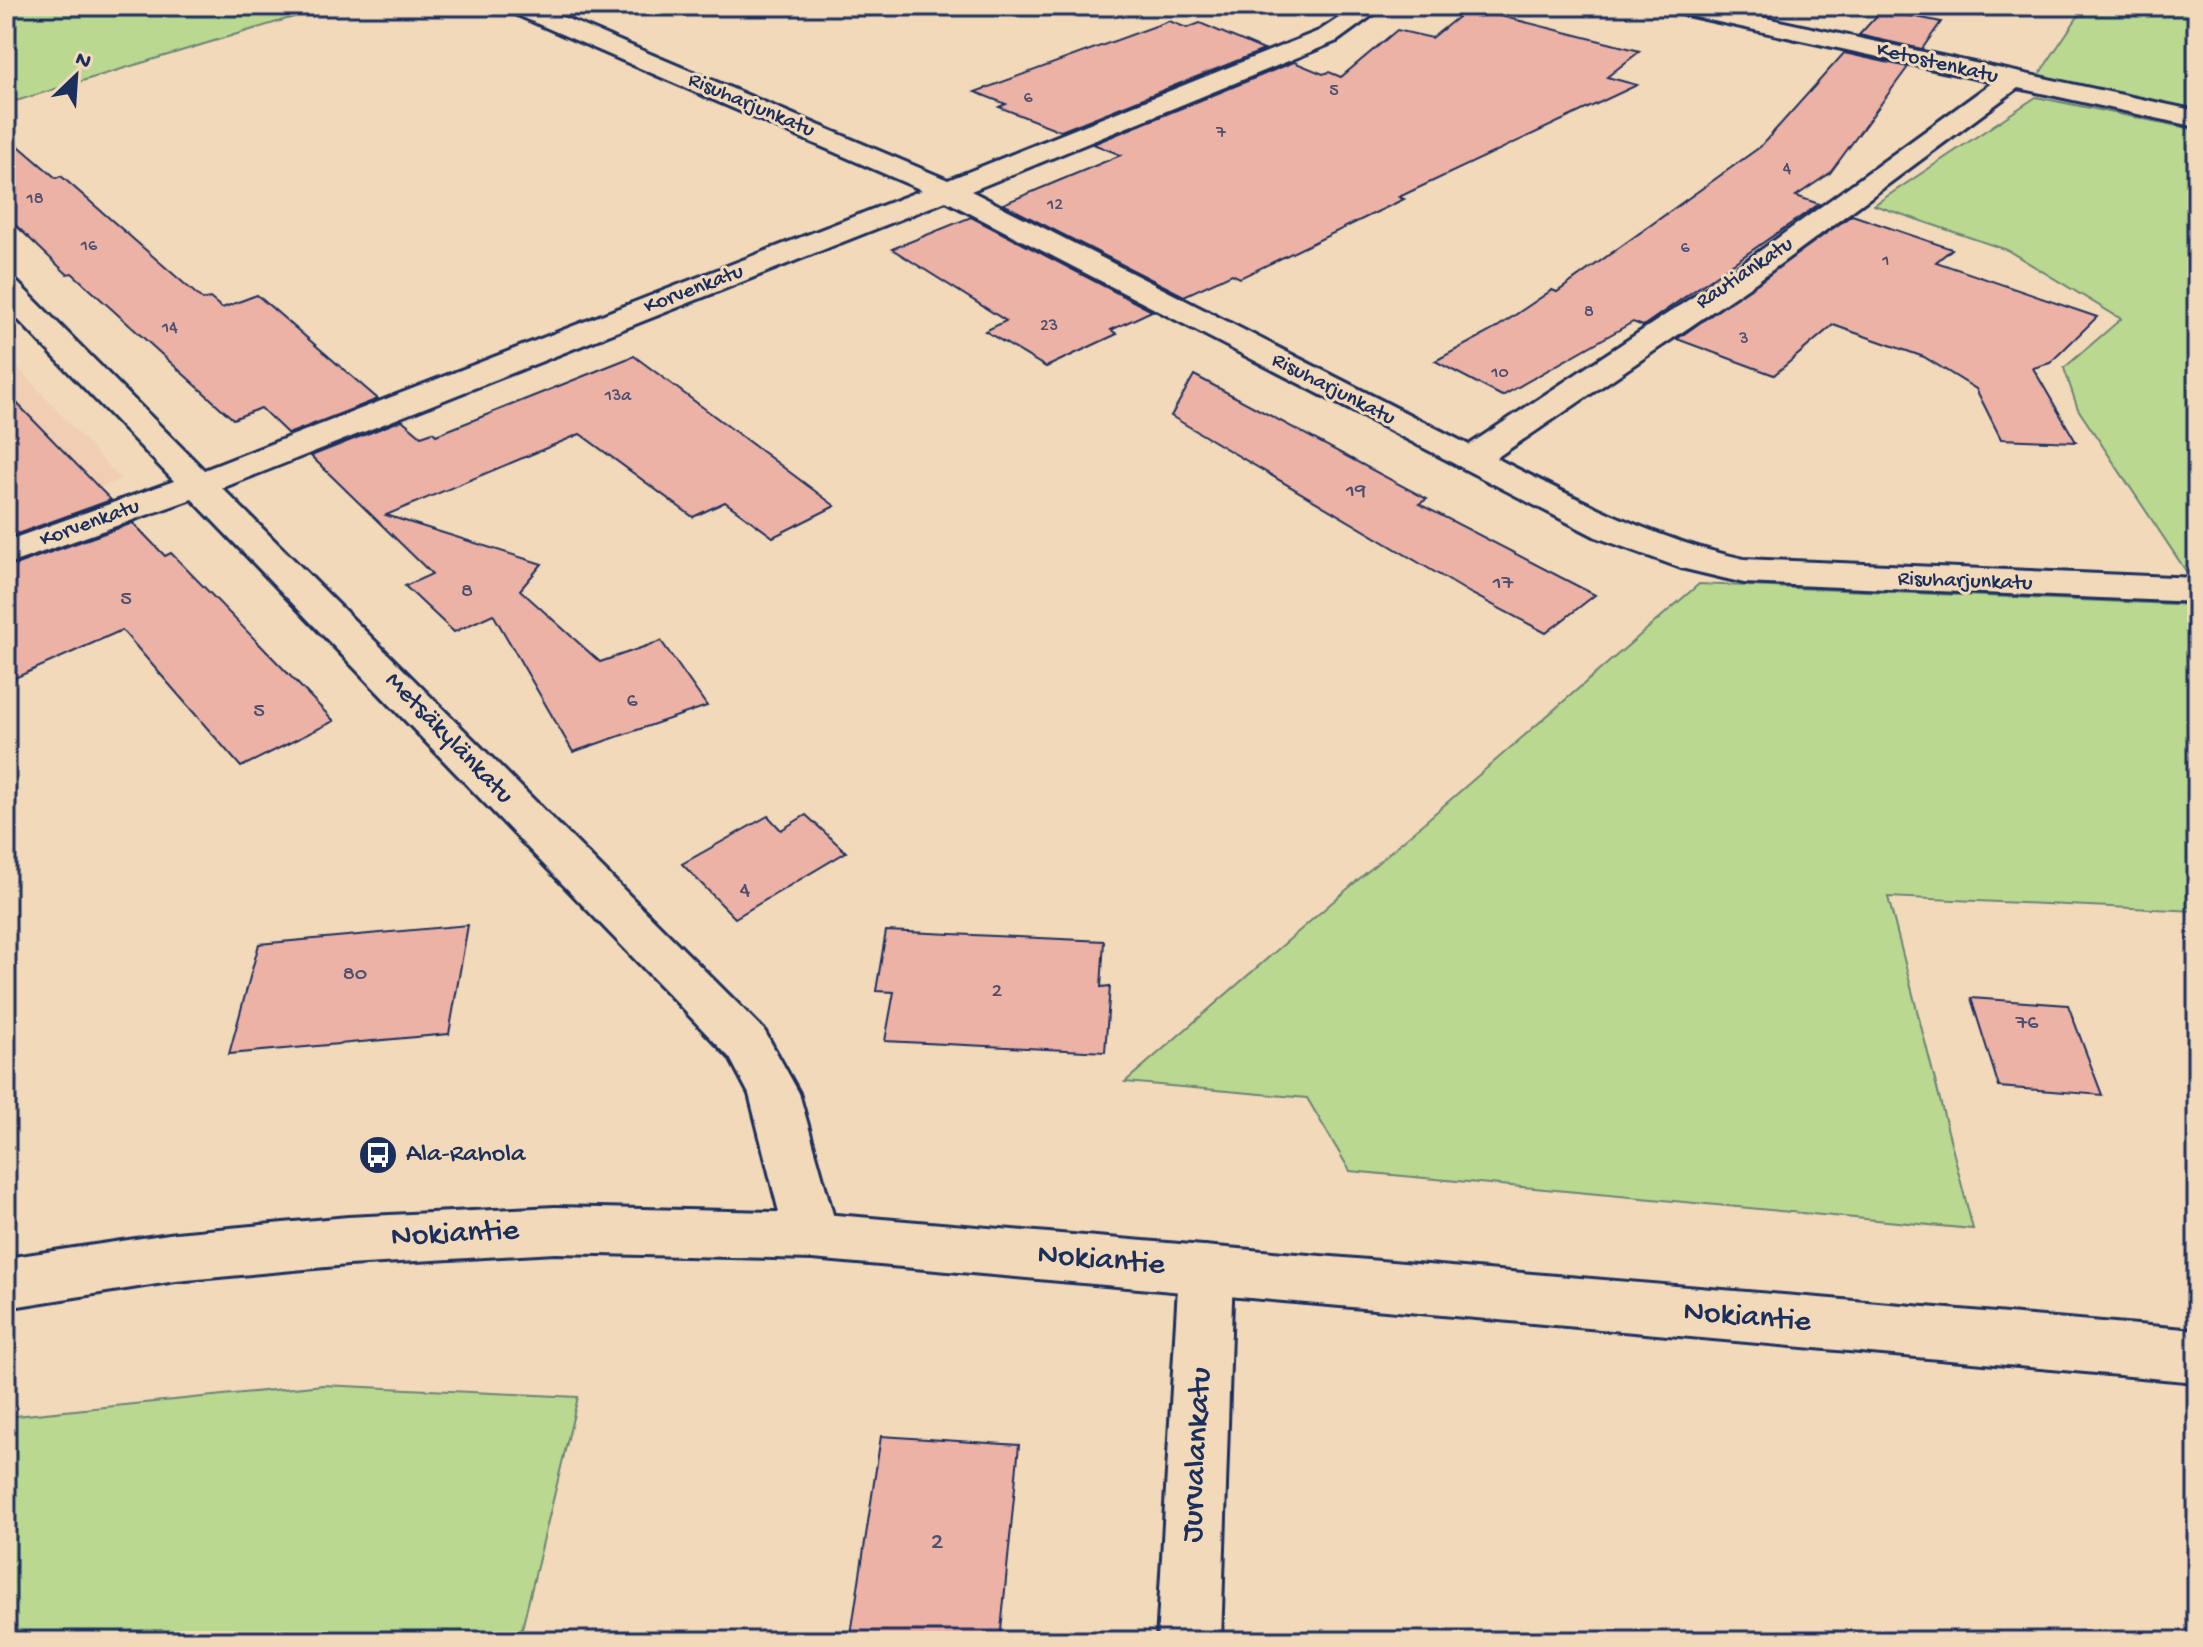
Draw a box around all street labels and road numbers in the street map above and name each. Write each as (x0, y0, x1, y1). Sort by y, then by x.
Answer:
street label: Ketostenkatu (1874, 37, 2000, 91)
street label: Risuharjunkatu (684, 68, 818, 144)
street label: Rautiankatu (1691, 232, 1799, 316)
street label: Korvenkatu (641, 259, 747, 321)
street label: Risuharjunkatu (1267, 348, 1399, 432)
street label: Korvenkatu (37, 494, 143, 554)
street label: Risuharjunkatu (1897, 567, 2033, 597)
street label: Metsäkylänkatu (377, 666, 519, 812)
street label: Nokiantie (390, 1213, 520, 1257)
street label: Nokiantie (1035, 1236, 1167, 1286)
street label: Nokiantie (1681, 1293, 1813, 1343)
street label: Jurvalankatu (1174, 1366, 1222, 1544)

